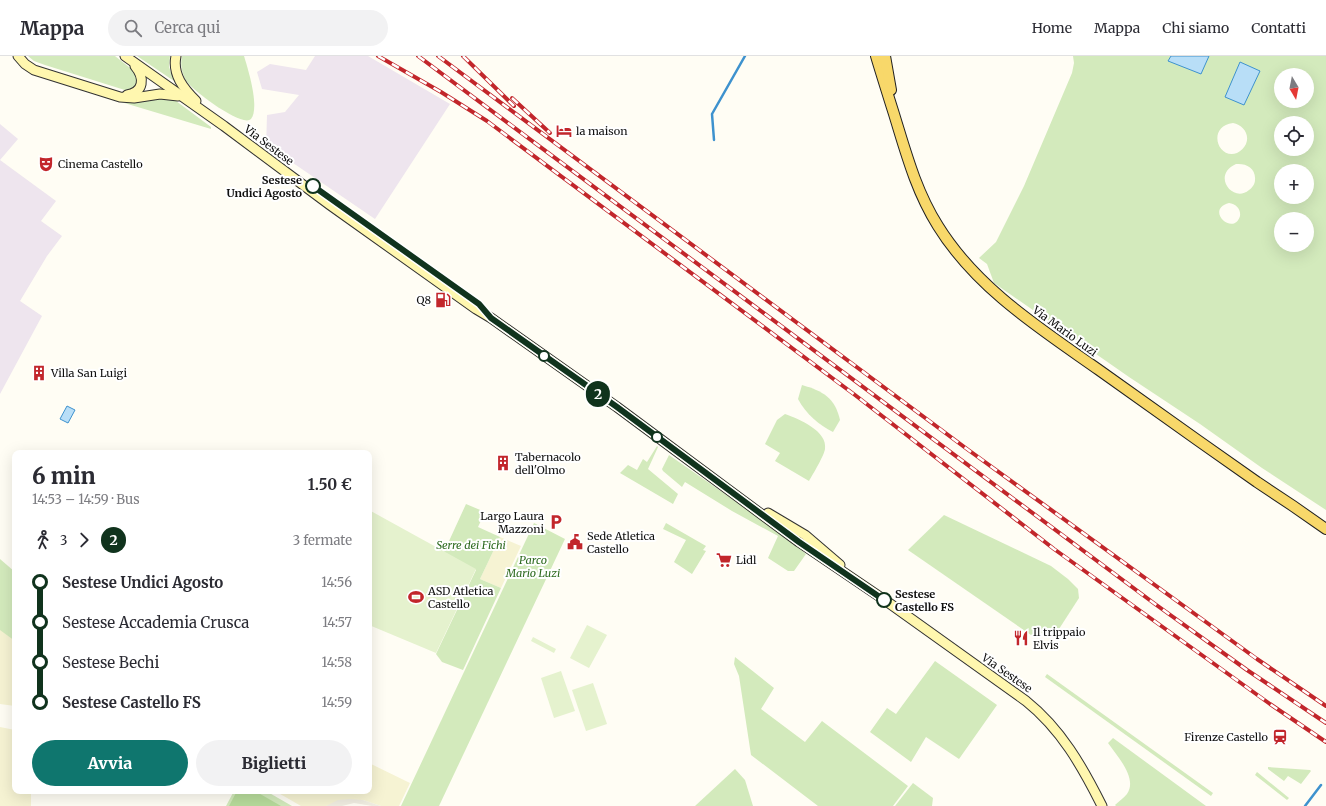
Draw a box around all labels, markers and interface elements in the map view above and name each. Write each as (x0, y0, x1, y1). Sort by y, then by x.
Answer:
search box (108, 10, 388, 46)
text: Mappa (20, 16, 84, 40)
icon: search (122, 17, 144, 39)
text: Cerca qui (154, 18, 220, 37)
text: Home (1032, 19, 1072, 37)
text: Mappa (1094, 19, 1140, 37)
text: Chi siamo (1162, 19, 1229, 37)
text: Contatti (1251, 19, 1306, 37)
north arrow (1274, 68, 1314, 108)
map controls (1274, 68, 1314, 252)
button: locate (1274, 116, 1314, 156)
street label: Via Sestese (241, 121, 297, 168)
hotel icon: la maison (555, 122, 573, 140)
place label: la maison (576, 124, 628, 138)
theatre icon: Cinema Castello (37, 155, 55, 173)
place label: Cinema Castello (58, 157, 143, 171)
button: + (1274, 164, 1314, 204)
place label: Sestese Undici Agosto (227, 173, 302, 200)
marker: Sestese Undici Agosto (305, 178, 321, 194)
button: − (1274, 212, 1314, 252)
fuel station icon: Q8 (434, 291, 452, 309)
place label: Q8 (416, 293, 431, 307)
street label: Via Mario Luzi (1029, 302, 1100, 359)
unlabelled marker (538, 350, 550, 362)
building icon: Villa San Luigi (30, 364, 48, 382)
place label: Villa San Luigi (50, 366, 127, 380)
line badge: 2 (585, 381, 611, 407)
text: 2 (594, 385, 602, 403)
unlabelled marker (651, 431, 663, 443)
place label: Tabernacolo dell'Olmo (515, 450, 581, 477)
building icon: Tabernacolo dell'Olmo (494, 454, 512, 472)
text: 6 min (32, 462, 96, 490)
text: 1.50 € (308, 475, 352, 494)
text: 14:53 – 14:59 · Bus (32, 491, 140, 508)
place label: Largo Laura Mazzoni (480, 509, 544, 536)
parking icon: Largo Laura Mazzoni (547, 513, 565, 531)
icon: walk (32, 529, 54, 551)
icon: forward (73, 529, 95, 551)
place label: Sede Atletica Castello (587, 529, 655, 556)
text: 2 (109, 531, 118, 549)
text: 3 (60, 532, 67, 549)
text: 3 fermate (293, 532, 352, 549)
public building icon: Sede Atletica Castello (566, 533, 584, 551)
park label: Serre dei Fichi (436, 538, 506, 552)
supermarket icon: Lidl (715, 551, 733, 569)
park label: Parco Mario Luzi (505, 553, 560, 580)
place label: Lidl (736, 553, 757, 567)
text: Sestese Undici Agosto (62, 573, 223, 592)
text: 14:56 (321, 574, 352, 591)
place label: ASD Atletica Castello (427, 584, 493, 611)
place label: Sestese Castello FS (895, 587, 954, 614)
sports icon: ASD Atletica Castello (407, 588, 425, 606)
marker: Sestese Castello FS (876, 592, 892, 608)
text: Sestese Accademia Crusca (62, 613, 249, 632)
text: 14:57 (322, 614, 352, 631)
place label: Il trippaio Elvis (1033, 625, 1086, 652)
restaurant icon: Il trippaio Elvis (1012, 629, 1030, 647)
street label: Via Sestese (978, 650, 1035, 696)
text: Sestese Bechi (62, 653, 159, 672)
text: 14:58 (322, 654, 352, 671)
text: Sestese Castello FS (62, 693, 201, 712)
text: 14:59 (322, 694, 352, 711)
station icon: Firenze Castello (1271, 728, 1289, 746)
place label: Firenze Castello (1184, 730, 1269, 744)
button: Avvia (32, 740, 188, 786)
button: Biglietti (196, 740, 352, 786)

